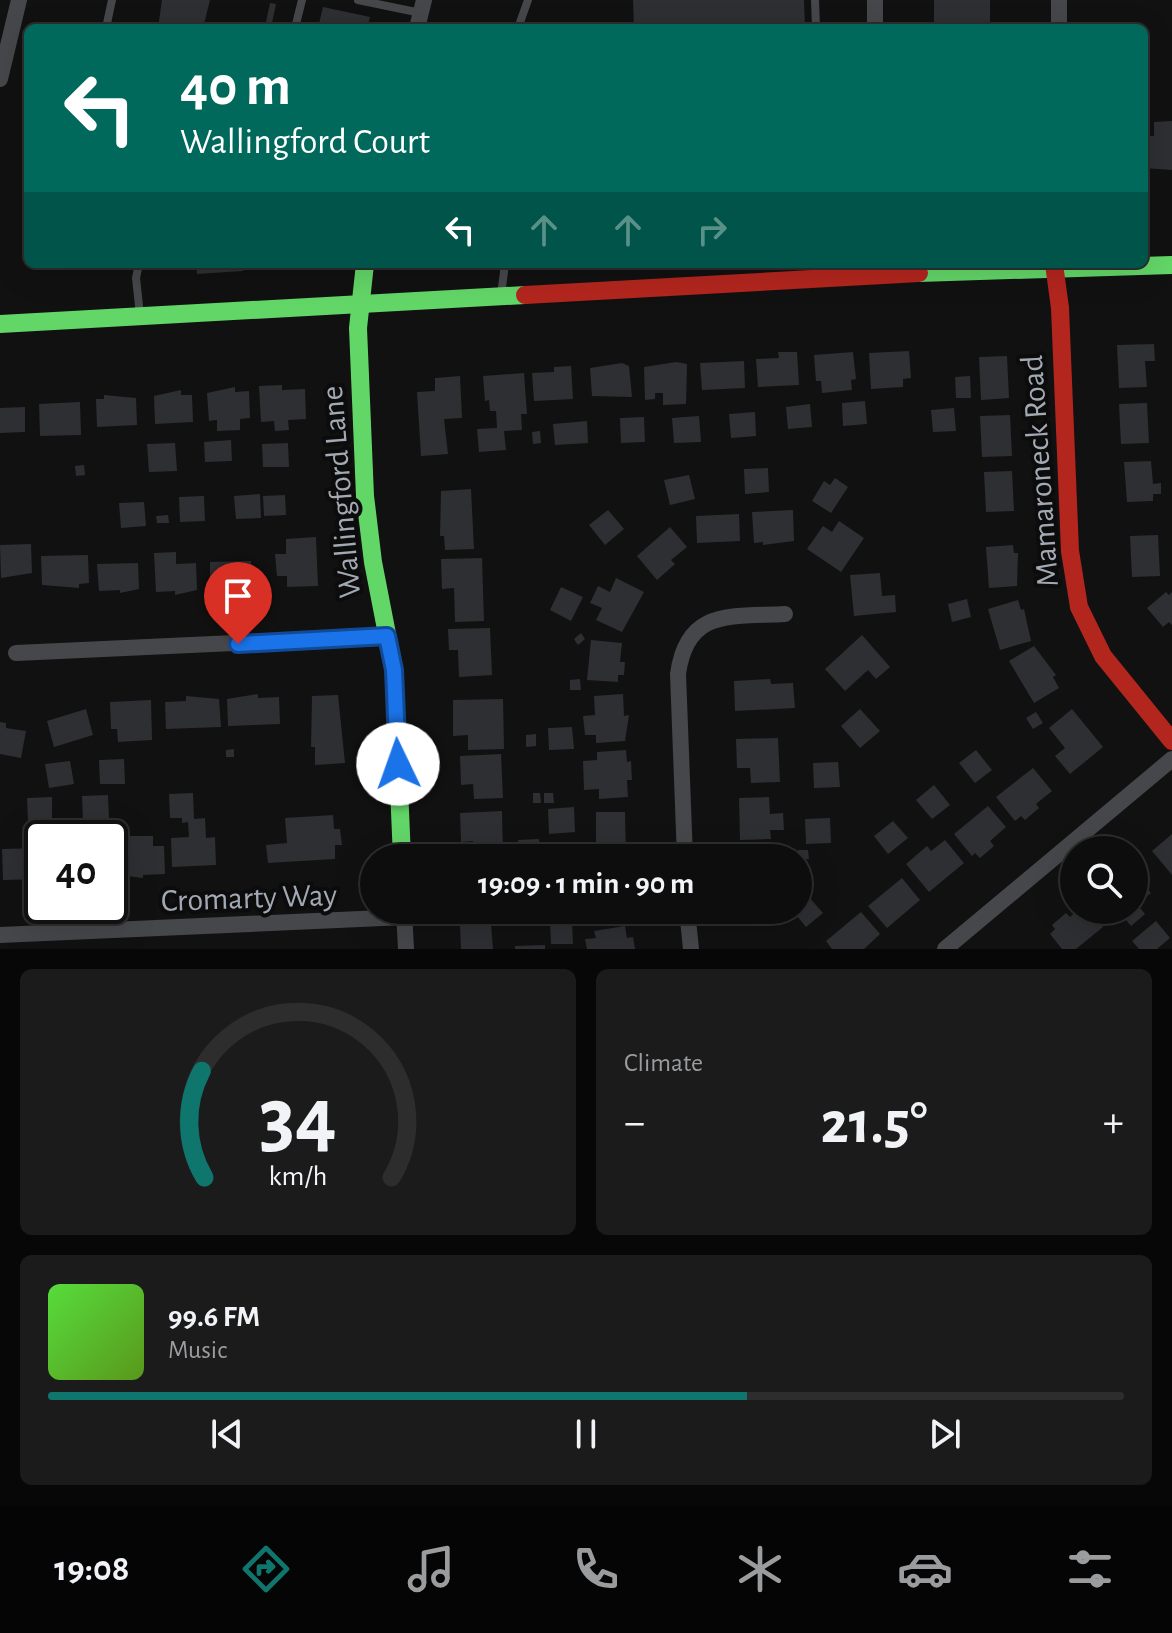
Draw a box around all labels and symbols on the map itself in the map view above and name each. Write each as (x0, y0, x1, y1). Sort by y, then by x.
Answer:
street label: Mamaroneck Road (1016, 354, 1064, 588)
street label: Wallingford Lane (316, 385, 366, 599)
pin (204, 562, 272, 644)
position arrow (356, 722, 440, 806)
speed limit sign: 40 (24, 820, 128, 924)
street label: Cromarty Way (160, 879, 338, 917)

